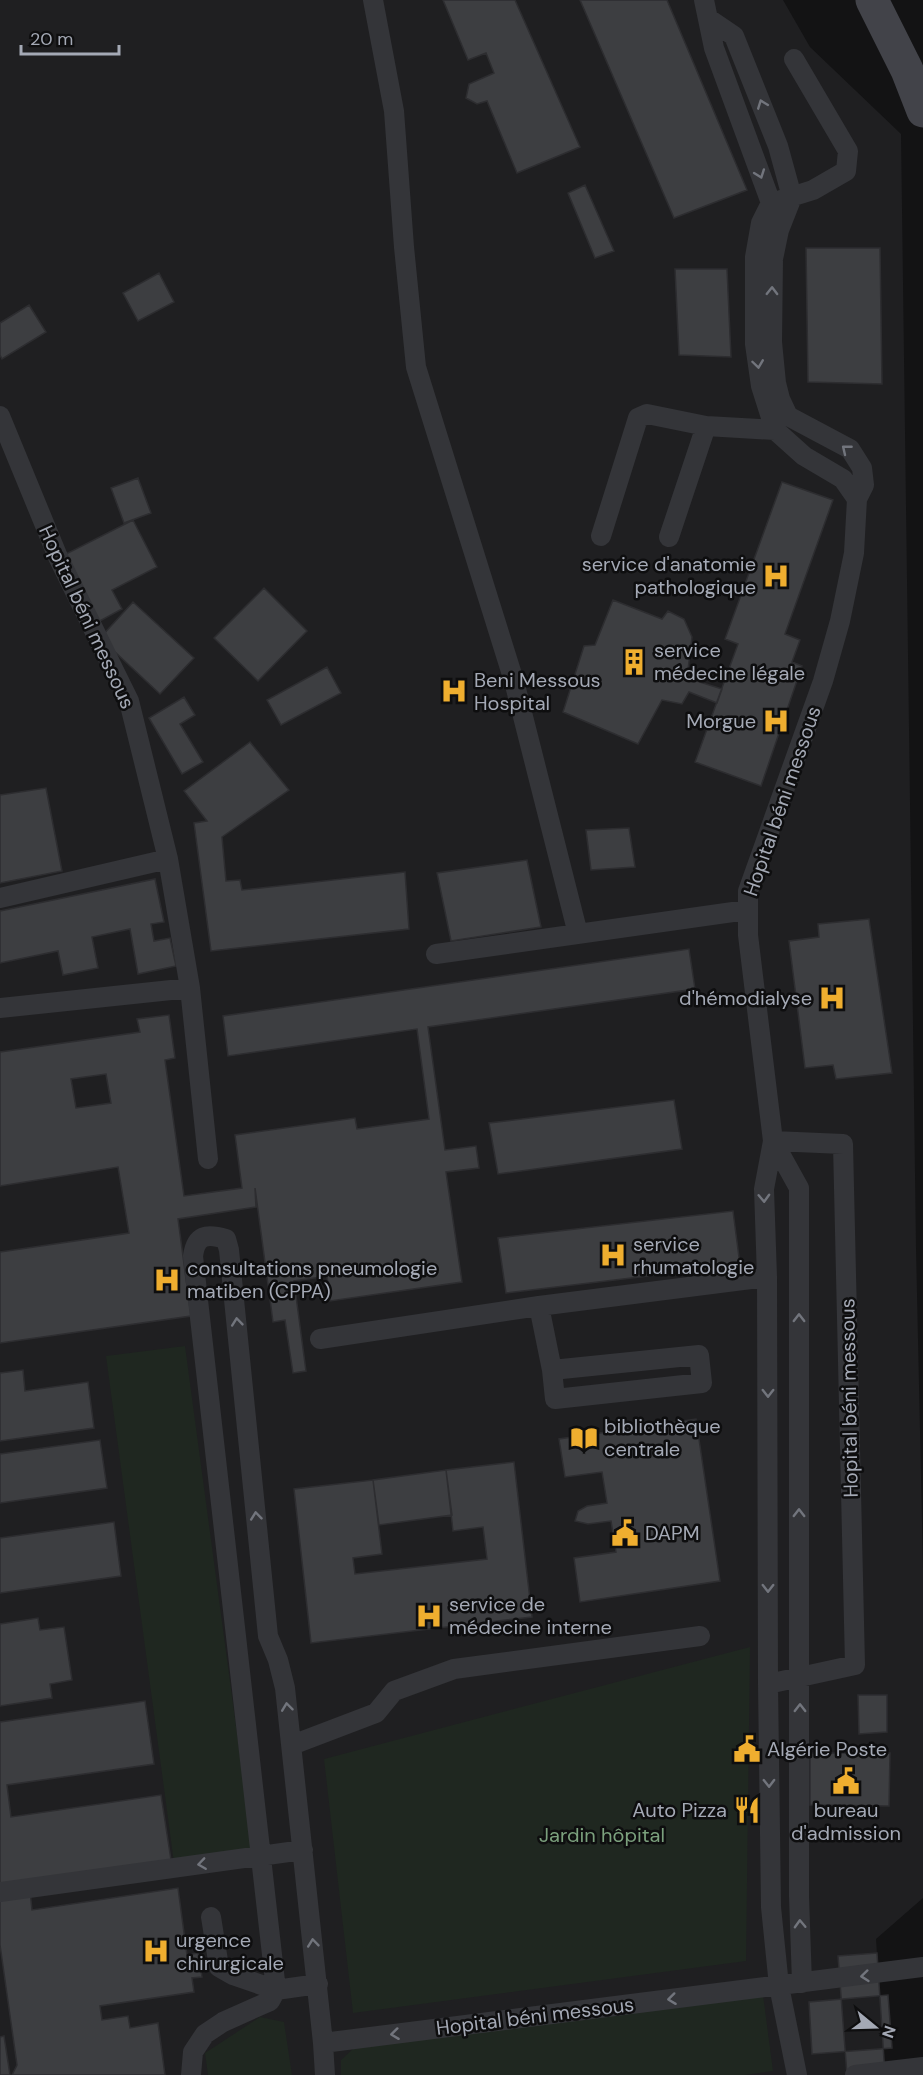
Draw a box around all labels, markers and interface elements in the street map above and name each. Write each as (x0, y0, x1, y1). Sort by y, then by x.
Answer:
scale bar (21, 18, 118, 56)
text: 20 m (30, 27, 73, 51)
one-way arrow (757, 99, 769, 110)
one-way arrow (753, 168, 766, 179)
one-way arrow (766, 287, 778, 296)
one-way arrow (751, 359, 763, 368)
one-way arrow (842, 445, 853, 456)
street label: Hopital béni messous (33, 521, 141, 713)
place label: service d'anatomie pathologique (582, 551, 756, 600)
hospital icon: service d'anatomie pathologique (761, 561, 791, 591)
place label: service médecine légale (654, 637, 805, 686)
building icon: service médecine légale (619, 647, 649, 677)
place label: Beni Messous Hospital (474, 667, 601, 716)
hospital icon: Beni Messous Hospital (439, 676, 469, 706)
street label: Hopital béni messous (737, 702, 827, 900)
hospital icon: Morgue (761, 706, 791, 736)
place label: Morgue (686, 708, 756, 734)
hospital icon: d'hémodialyse (817, 983, 847, 1013)
place label: d'hémodialyse (679, 985, 812, 1011)
one-way arrow (758, 1194, 771, 1203)
place label: service rhumatologie (633, 1231, 754, 1280)
hospital icon: service rhumatologie (598, 1240, 628, 1270)
place label: consultations pneumologie matiben (CPPA) (187, 1255, 437, 1304)
hospital icon: consultations pneumologie matiben (CPPA) (152, 1265, 182, 1295)
street label: Hopital béni messous (834, 1298, 864, 1498)
one-way arrow (793, 1314, 805, 1323)
one-way arrow (231, 1317, 244, 1326)
one-way arrow (762, 1389, 774, 1398)
place label: bibliothèque centrale (604, 1413, 721, 1462)
library icon: bibliothèque centrale (569, 1423, 599, 1453)
one-way arrow (793, 1509, 805, 1518)
one-way arrow (250, 1511, 263, 1520)
public building icon: DAPM (610, 1518, 640, 1548)
place label: DAPM (645, 1520, 699, 1546)
one-way arrow (762, 1584, 774, 1593)
place label: service de médecine interne (449, 1591, 612, 1640)
hospital icon: service de médecine interne (414, 1601, 444, 1631)
one-way arrow (282, 1702, 294, 1712)
one-way arrow (794, 1704, 806, 1713)
public building icon: Algérie Poste (732, 1734, 762, 1764)
place label: Algérie Poste (767, 1736, 887, 1762)
public building icon: bureau d'admission (831, 1766, 861, 1796)
one-way arrow (763, 1779, 776, 1788)
restaurant icon: Auto Pizza (732, 1795, 762, 1825)
place label: Auto Pizza (632, 1797, 727, 1823)
place label: bureau d'admission (791, 1797, 901, 1846)
park label: Jardin hôpital (539, 1822, 665, 1848)
one-way arrow (198, 1857, 207, 1870)
one-way arrow (794, 1920, 806, 1929)
place label: urgence chirurgicale (176, 1927, 284, 1976)
hospital icon: urgence chirurgicale (141, 1936, 171, 1966)
one-way arrow (307, 1938, 320, 1947)
one-way arrow (861, 1969, 870, 1982)
street label: Hopital béni messous (434, 1991, 636, 2041)
one-way arrow (667, 1992, 676, 2005)
north arrow (845, 1997, 905, 2057)
text: N (877, 2023, 901, 2041)
one-way arrow (390, 2027, 399, 2039)

